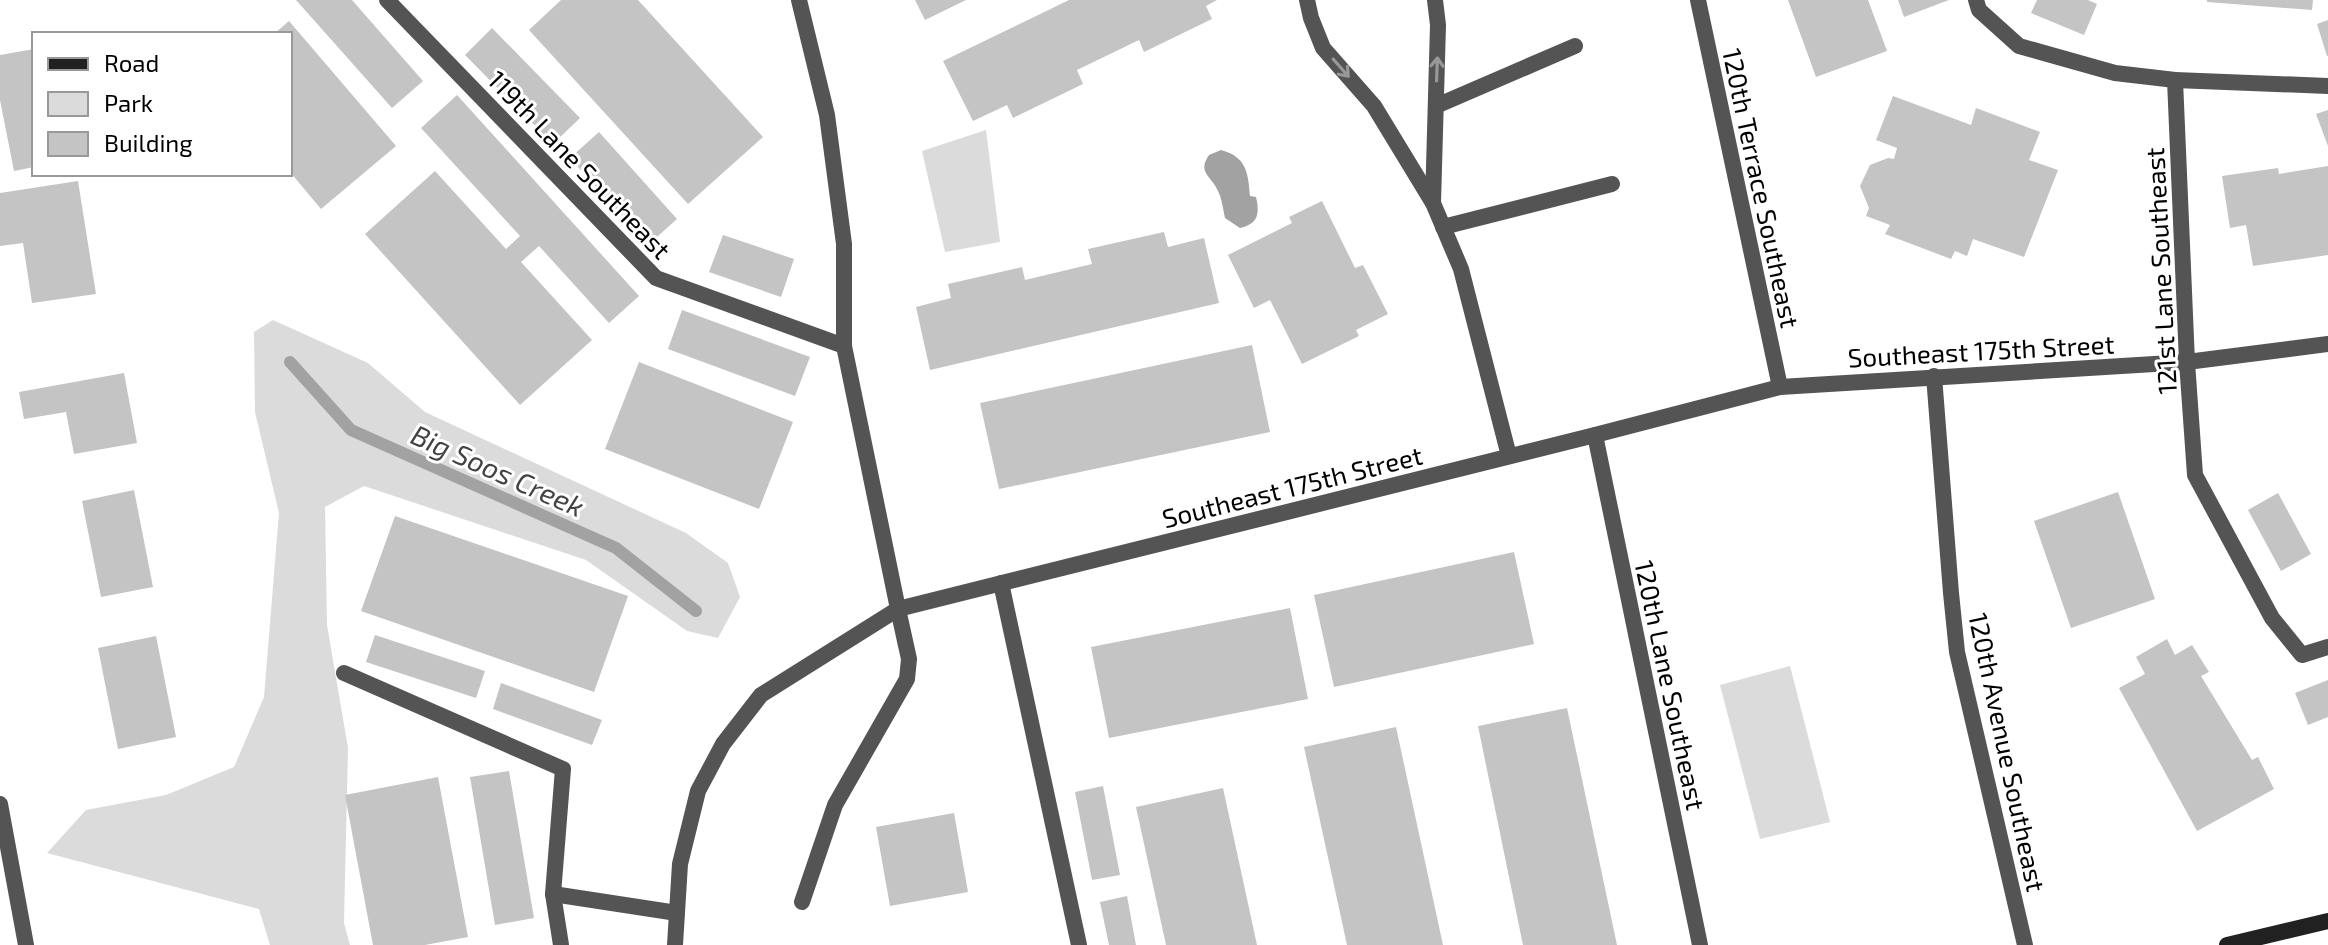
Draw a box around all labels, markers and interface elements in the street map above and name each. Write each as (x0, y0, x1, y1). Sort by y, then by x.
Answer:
legend (32, 32, 292, 176)
street label: 120th Terrace Southeast (1717, 45, 1807, 331)
text: Road (104, 48, 159, 77)
one-way arrow (1429, 56, 1444, 83)
one-way arrow (1332, 58, 1350, 78)
street label: 119th Lane Southeast (482, 64, 678, 265)
text: Park (104, 88, 153, 117)
text: Building (104, 128, 193, 157)
street label: 121st Lane Southeast (2138, 147, 2182, 395)
street label: Southeast 175th Street (1847, 328, 2115, 372)
water label: Big Soos Creek (406, 417, 590, 523)
street label: Southeast 175th Street (1159, 439, 1425, 533)
street label: 120th Lane Southeast (1629, 557, 1713, 813)
street label: 120th Avenue Southeast (1963, 610, 2053, 894)

